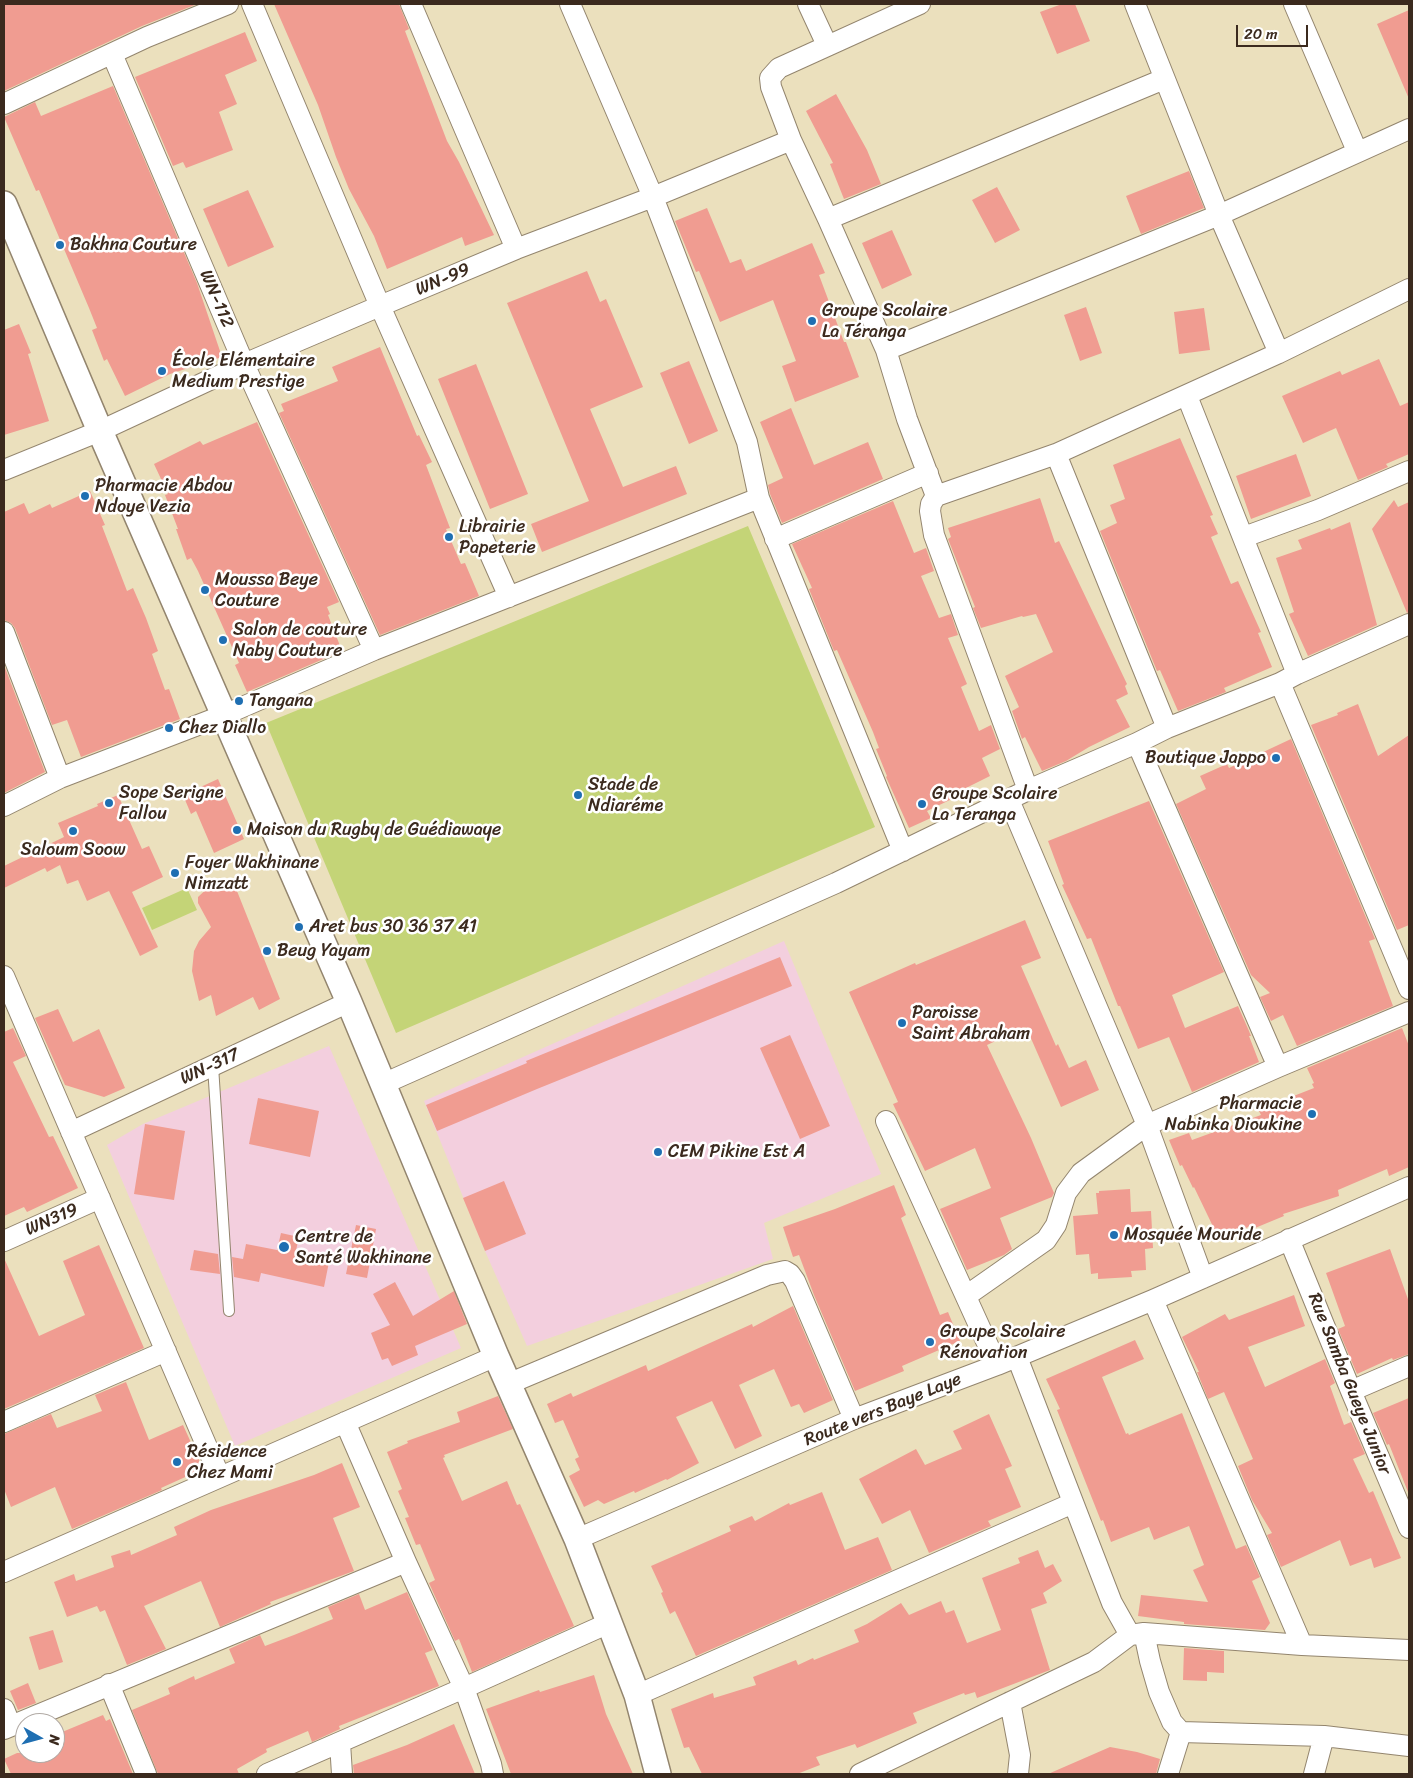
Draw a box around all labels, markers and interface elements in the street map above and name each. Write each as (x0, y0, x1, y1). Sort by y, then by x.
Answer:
scale bar (1238, 15, 1310, 47)
text: 20 m (1244, 21, 1278, 47)
place label: Bakhna Couture (70, 234, 197, 256)
marker: Bakhna Couture (54, 239, 66, 251)
street label: WN-99 (413, 259, 473, 301)
street label: WN-112 (194, 267, 238, 331)
place label: Groupe Scolaire La Téranga (822, 300, 947, 342)
marker: Groupe Scolaire La Téranga (806, 315, 818, 327)
place label: École Elémentaire Medium Prestige (172, 350, 315, 392)
marker: École Elémentaire Medium Prestige (156, 365, 168, 377)
place label: Pharmacie Abdou Ndoye Vezia (95, 475, 232, 518)
marker: Pharmacie Abdou Ndoye Vezia (79, 490, 91, 502)
place label: Librairie Papeterie (459, 516, 536, 558)
marker: Librairie Papeterie (443, 531, 455, 543)
place label: Moussa Beye Couture (215, 569, 318, 612)
marker: Moussa Beye Couture (199, 584, 211, 596)
place label: Salon de couture Naby Couture (233, 619, 367, 662)
marker: Salon de couture Naby Couture (217, 634, 229, 646)
place label: Tangana (249, 690, 313, 712)
marker: Tangana (233, 695, 245, 707)
place label: Chez Diallo (179, 717, 266, 739)
marker: Chez Diallo (163, 722, 175, 734)
place label: Boutique Jappo (1145, 747, 1266, 769)
marker: Boutique Jappo (1270, 752, 1282, 764)
place label: Stade de Ndiaréme (588, 774, 663, 816)
place label: Sope Serigne Fallou (119, 782, 223, 824)
place label: Groupe Scolaire La Teranga (932, 783, 1057, 826)
marker: Stade de Ndiaréme (572, 789, 584, 801)
marker: Sope Serigne Fallou (103, 797, 115, 809)
marker: Groupe Scolaire La Teranga (916, 798, 928, 810)
place label: Maison du Rugby de Guédiawaye (247, 819, 501, 841)
marker: Maison du Rugby de Guédiawaye (231, 824, 243, 836)
marker: Saloum Soow (67, 825, 79, 837)
place label: Saloum Soow (21, 839, 125, 861)
place label: Foyer Wakhinane Nimzatt (185, 852, 319, 894)
marker: Foyer Wakhinane Nimzatt (169, 867, 181, 879)
place label: Aret bus 30 36 37 41 (309, 916, 477, 938)
marker: Aret bus 30 36 37 41 (293, 921, 305, 933)
place label: Beug Yayam (277, 940, 370, 962)
marker: Beug Yayam (261, 945, 273, 957)
place label: Paroisse Saint Abraham (912, 1002, 1030, 1044)
marker: Paroisse Saint Abraham (896, 1017, 908, 1029)
street label: WN-317 (177, 1044, 243, 1090)
place label: Pharmacie Nabinka Dioukine (1165, 1093, 1302, 1136)
marker: Pharmacie Nabinka Dioukine (1306, 1108, 1318, 1120)
place label: CEM Pikine Est A (668, 1141, 805, 1163)
marker: CEM Pikine Est A (652, 1146, 664, 1158)
street label: WN319 (22, 1199, 82, 1241)
place label: Mosquée Mouride (1124, 1224, 1262, 1246)
place label: Centre de Santé Wakhinane (295, 1226, 431, 1268)
marker: Mosquée Mouride (1108, 1229, 1120, 1241)
marker: Centre de Santé Wakhinane (277, 1240, 291, 1254)
street label: Rue Samba Gueye Junior (1303, 1290, 1395, 1478)
place label: Groupe Scolaire Rénovation (940, 1321, 1065, 1364)
marker: Groupe Scolaire Rénovation (924, 1336, 936, 1348)
street label: Route vers Baye Laye (801, 1369, 965, 1451)
place label: Résidence Chez Mami (187, 1441, 273, 1484)
marker: Résidence Chez Mami (171, 1456, 183, 1468)
north arrow (15, 1713, 65, 1763)
text: N (41, 1733, 67, 1746)

